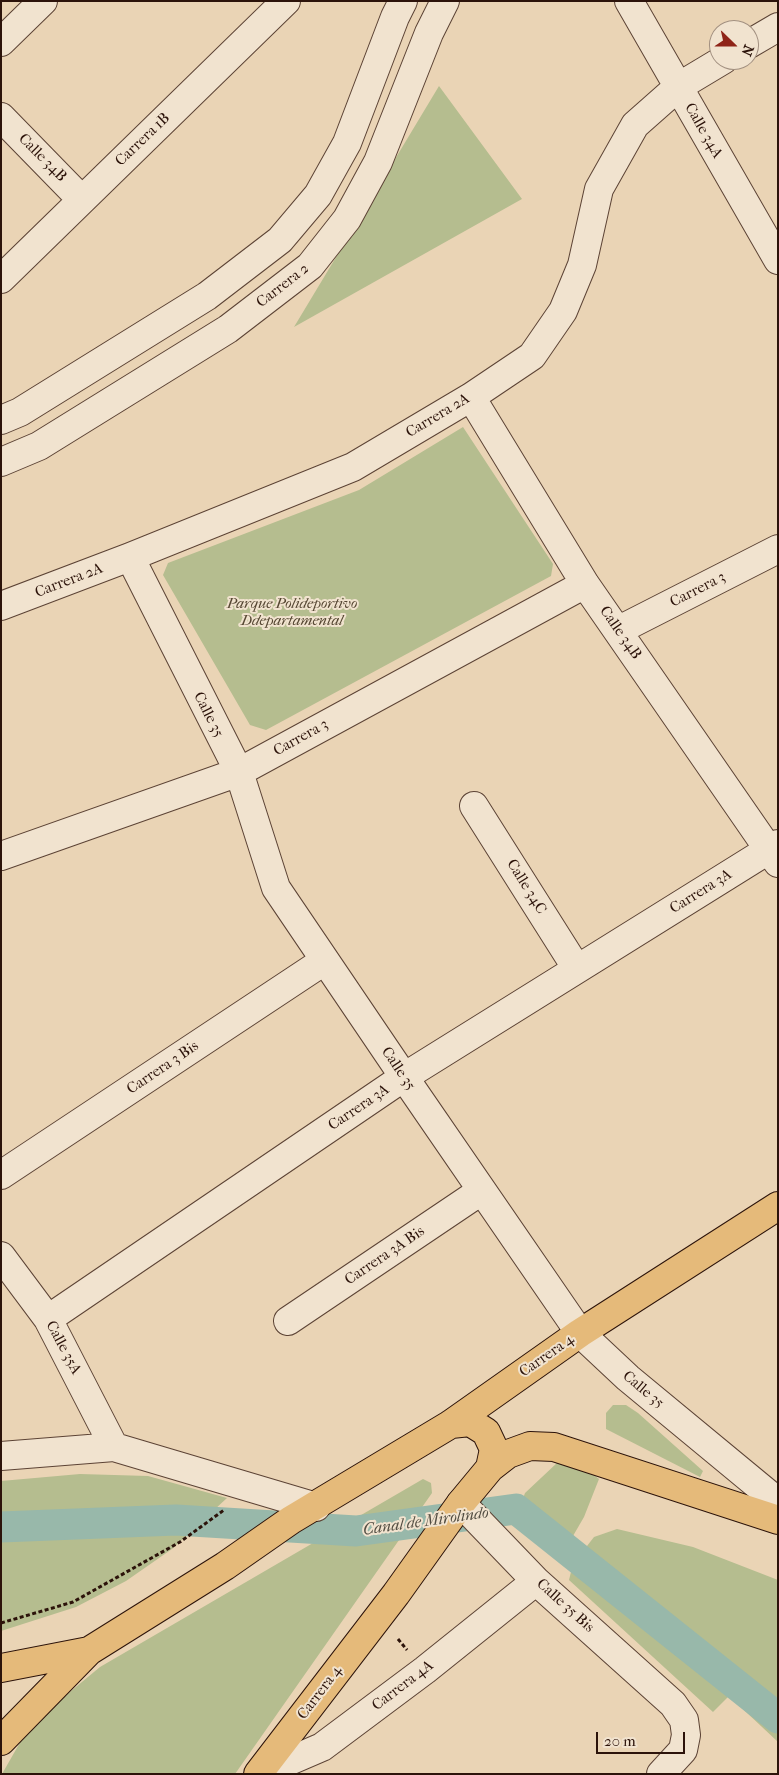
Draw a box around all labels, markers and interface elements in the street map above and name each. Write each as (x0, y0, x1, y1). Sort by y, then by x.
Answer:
north arrow (709, 20, 759, 70)
text: N (738, 42, 757, 59)
street label: Calle 34A (680, 100, 726, 162)
street label: Carrera 1B (112, 110, 174, 170)
street label: Calle 34B (14, 130, 70, 186)
street label: Carrera 2 (253, 260, 313, 312)
street label: Carrera 2A (403, 390, 473, 442)
street label: Carrera 2A (33, 560, 105, 602)
street label: Carrera 3 (667, 568, 729, 612)
park label: Parque Polideportivo Ddepartamental (227, 595, 357, 630)
street label: Calle 34B (595, 603, 645, 663)
street label: Calle 35 (189, 689, 227, 741)
street label: Carrera 3 (270, 716, 332, 760)
street label: Calle 34C (502, 856, 550, 918)
street label: Carrera 3A (667, 866, 735, 918)
street label: Carrera 3 Bis (124, 1037, 202, 1099)
street label: Calle 35 (377, 1044, 419, 1094)
street label: Carrera 3A (325, 1081, 393, 1135)
street label: Carrera 3A Bis (342, 1223, 428, 1289)
street label: Calle 35A (41, 1318, 85, 1378)
street label: Carrera 4 (516, 1331, 578, 1381)
street label: Calle 35 (619, 1368, 667, 1412)
water label: Canal de Mirolindo (362, 1504, 490, 1540)
street label: Calle 35 Bis (532, 1575, 598, 1637)
street label: Carrera 4A (369, 1657, 437, 1715)
street label: Carrera 4 (294, 1663, 346, 1723)
scale bar (599, 1722, 688, 1754)
text: 20 m (604, 1732, 636, 1750)

